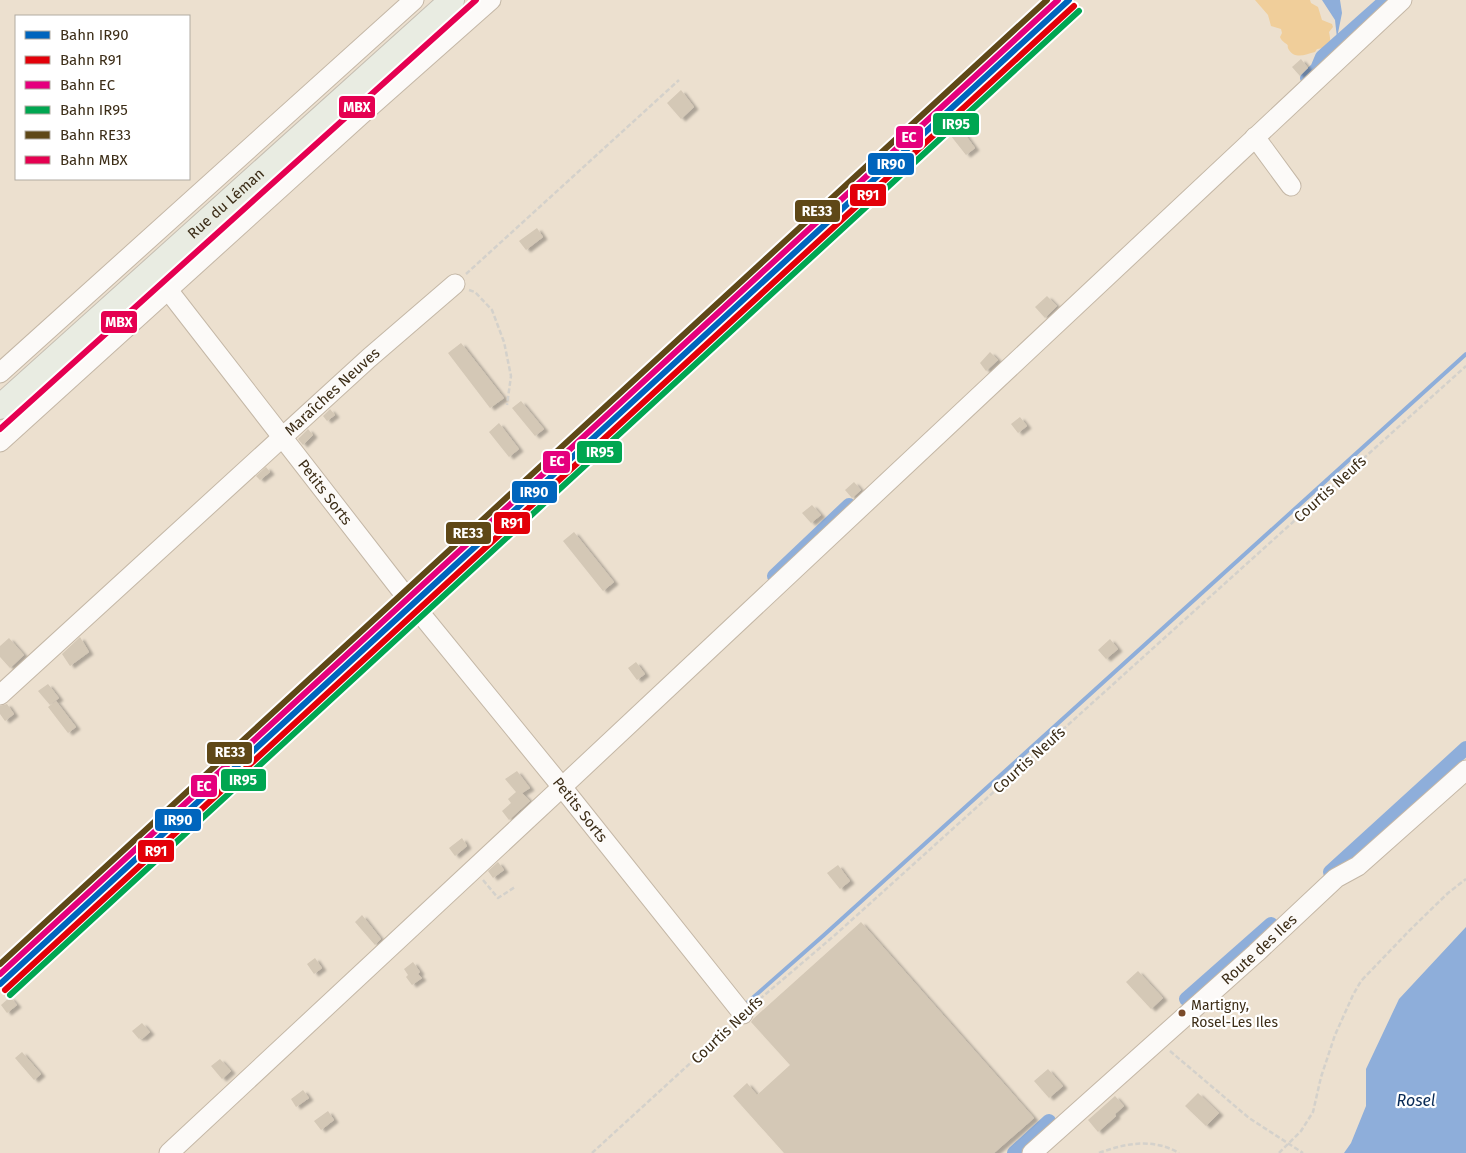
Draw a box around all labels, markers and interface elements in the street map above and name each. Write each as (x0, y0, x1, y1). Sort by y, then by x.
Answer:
legend (15, 15, 190, 180)
text: Bahn IR90 (60, 26, 129, 44)
text: Bahn R91 (60, 51, 122, 69)
text: Bahn EC (60, 76, 116, 94)
line badge: MBX (338, 95, 376, 119)
text: MBX (343, 99, 372, 116)
text: Bahn IR95 (60, 101, 128, 119)
line badge: IR95 (932, 112, 980, 136)
text: IR95 (942, 116, 971, 133)
line badge: EC (895, 125, 924, 149)
text: Bahn RE33 (60, 126, 131, 144)
text: EC (901, 129, 917, 146)
text: Bahn MBX (60, 151, 128, 169)
line badge: IR90 (867, 152, 915, 176)
text: IR90 (877, 156, 905, 173)
street label: Rue du Léman (184, 165, 268, 243)
line badge: R91 (849, 183, 887, 207)
text: R91 (857, 187, 879, 204)
line badge: RE33 (794, 199, 841, 223)
text: RE33 (802, 203, 832, 220)
line badge: MBX (100, 310, 138, 334)
text: MBX (105, 314, 134, 331)
street label: Maraîches Neuves (281, 344, 384, 439)
line badge: IR95 (576, 440, 623, 464)
text: IR95 (586, 444, 615, 461)
line badge: EC (542, 450, 571, 474)
street label: Courtis Neufs (1290, 452, 1370, 526)
text: EC (549, 453, 565, 470)
street label: Petits Sorts (294, 456, 356, 528)
line badge: IR90 (511, 480, 558, 504)
text: IR90 (520, 484, 548, 501)
line badge: R91 (493, 511, 531, 535)
text: R91 (501, 515, 523, 532)
line badge: RE33 (445, 521, 492, 545)
text: RE33 (453, 525, 483, 542)
street label: Courtis Neufs (989, 723, 1069, 797)
line badge: RE33 (206, 741, 253, 765)
text: RE33 (215, 744, 245, 761)
line badge: IR95 (220, 768, 267, 792)
text: IR95 (229, 772, 258, 789)
line badge: EC (190, 774, 218, 798)
street label: Petits Sorts (549, 774, 611, 846)
text: EC (196, 778, 212, 795)
line badge: IR90 (154, 808, 202, 832)
text: IR90 (164, 812, 192, 829)
line badge: R91 (137, 839, 175, 863)
text: R91 (145, 843, 167, 860)
street label: Route des Iles (1218, 910, 1301, 989)
street label: Courtis Neufs (688, 992, 766, 1068)
place label: Martigny, Rosel-Les Iles (1191, 997, 1278, 1031)
marker: Martigny, Rosel-Les Iles (1177, 1008, 1187, 1018)
water label: Rosel (1397, 1091, 1435, 1110)

